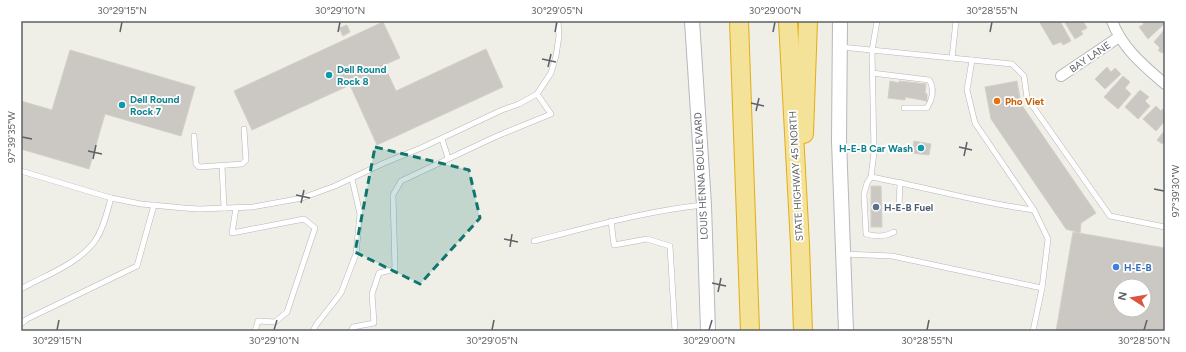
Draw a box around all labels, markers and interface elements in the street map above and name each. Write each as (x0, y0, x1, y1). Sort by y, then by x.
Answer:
text: 30°29'15"N (97, 4, 147, 17)
text: 30°29'10"N (315, 4, 365, 17)
text: 30°29'05"N (531, 4, 583, 17)
text: 30°29'00"N (749, 4, 801, 17)
text: 30°28'55"N (966, 4, 1018, 17)
street label: BAY LANE (1067, 38, 1113, 76)
place label: Dell Round Rock 8 (337, 63, 386, 88)
marker: Dell Round Rock 8 (324, 70, 334, 80)
place label: Dell Round Rock 7 (130, 93, 179, 118)
place label: Pho Viet (1005, 95, 1044, 108)
marker: Pho Viet (992, 96, 1002, 106)
marker: Dell Round Rock 7 (117, 100, 127, 110)
street label: STATE HIGHWAY 45 NORTH (786, 110, 806, 242)
text: 97°39'35"W (5, 111, 18, 163)
street label: LOUIS HENNA BOULEVARD (691, 112, 711, 240)
place label: H-E-B Car Wash (839, 142, 913, 155)
marker: H-E-B Car Wash (916, 143, 926, 153)
text: 97°39'30"W (1169, 164, 1182, 217)
place label: H-E-B Fuel (884, 201, 933, 214)
marker: H-E-B Fuel (871, 202, 881, 212)
place label: H-E-B (1124, 261, 1152, 274)
marker: H-E-B (1111, 262, 1121, 272)
north arrow (1112, 278, 1152, 318)
text: N (1115, 291, 1130, 302)
text: 30°29'15"N (32, 334, 82, 347)
text: 30°29'10"N (249, 334, 299, 347)
text: 30°29'05"N (466, 334, 518, 347)
text: 30°29'00"N (683, 334, 735, 347)
text: 30°28'55"N (901, 334, 953, 347)
text: 30°28'50"N (1118, 334, 1170, 347)

